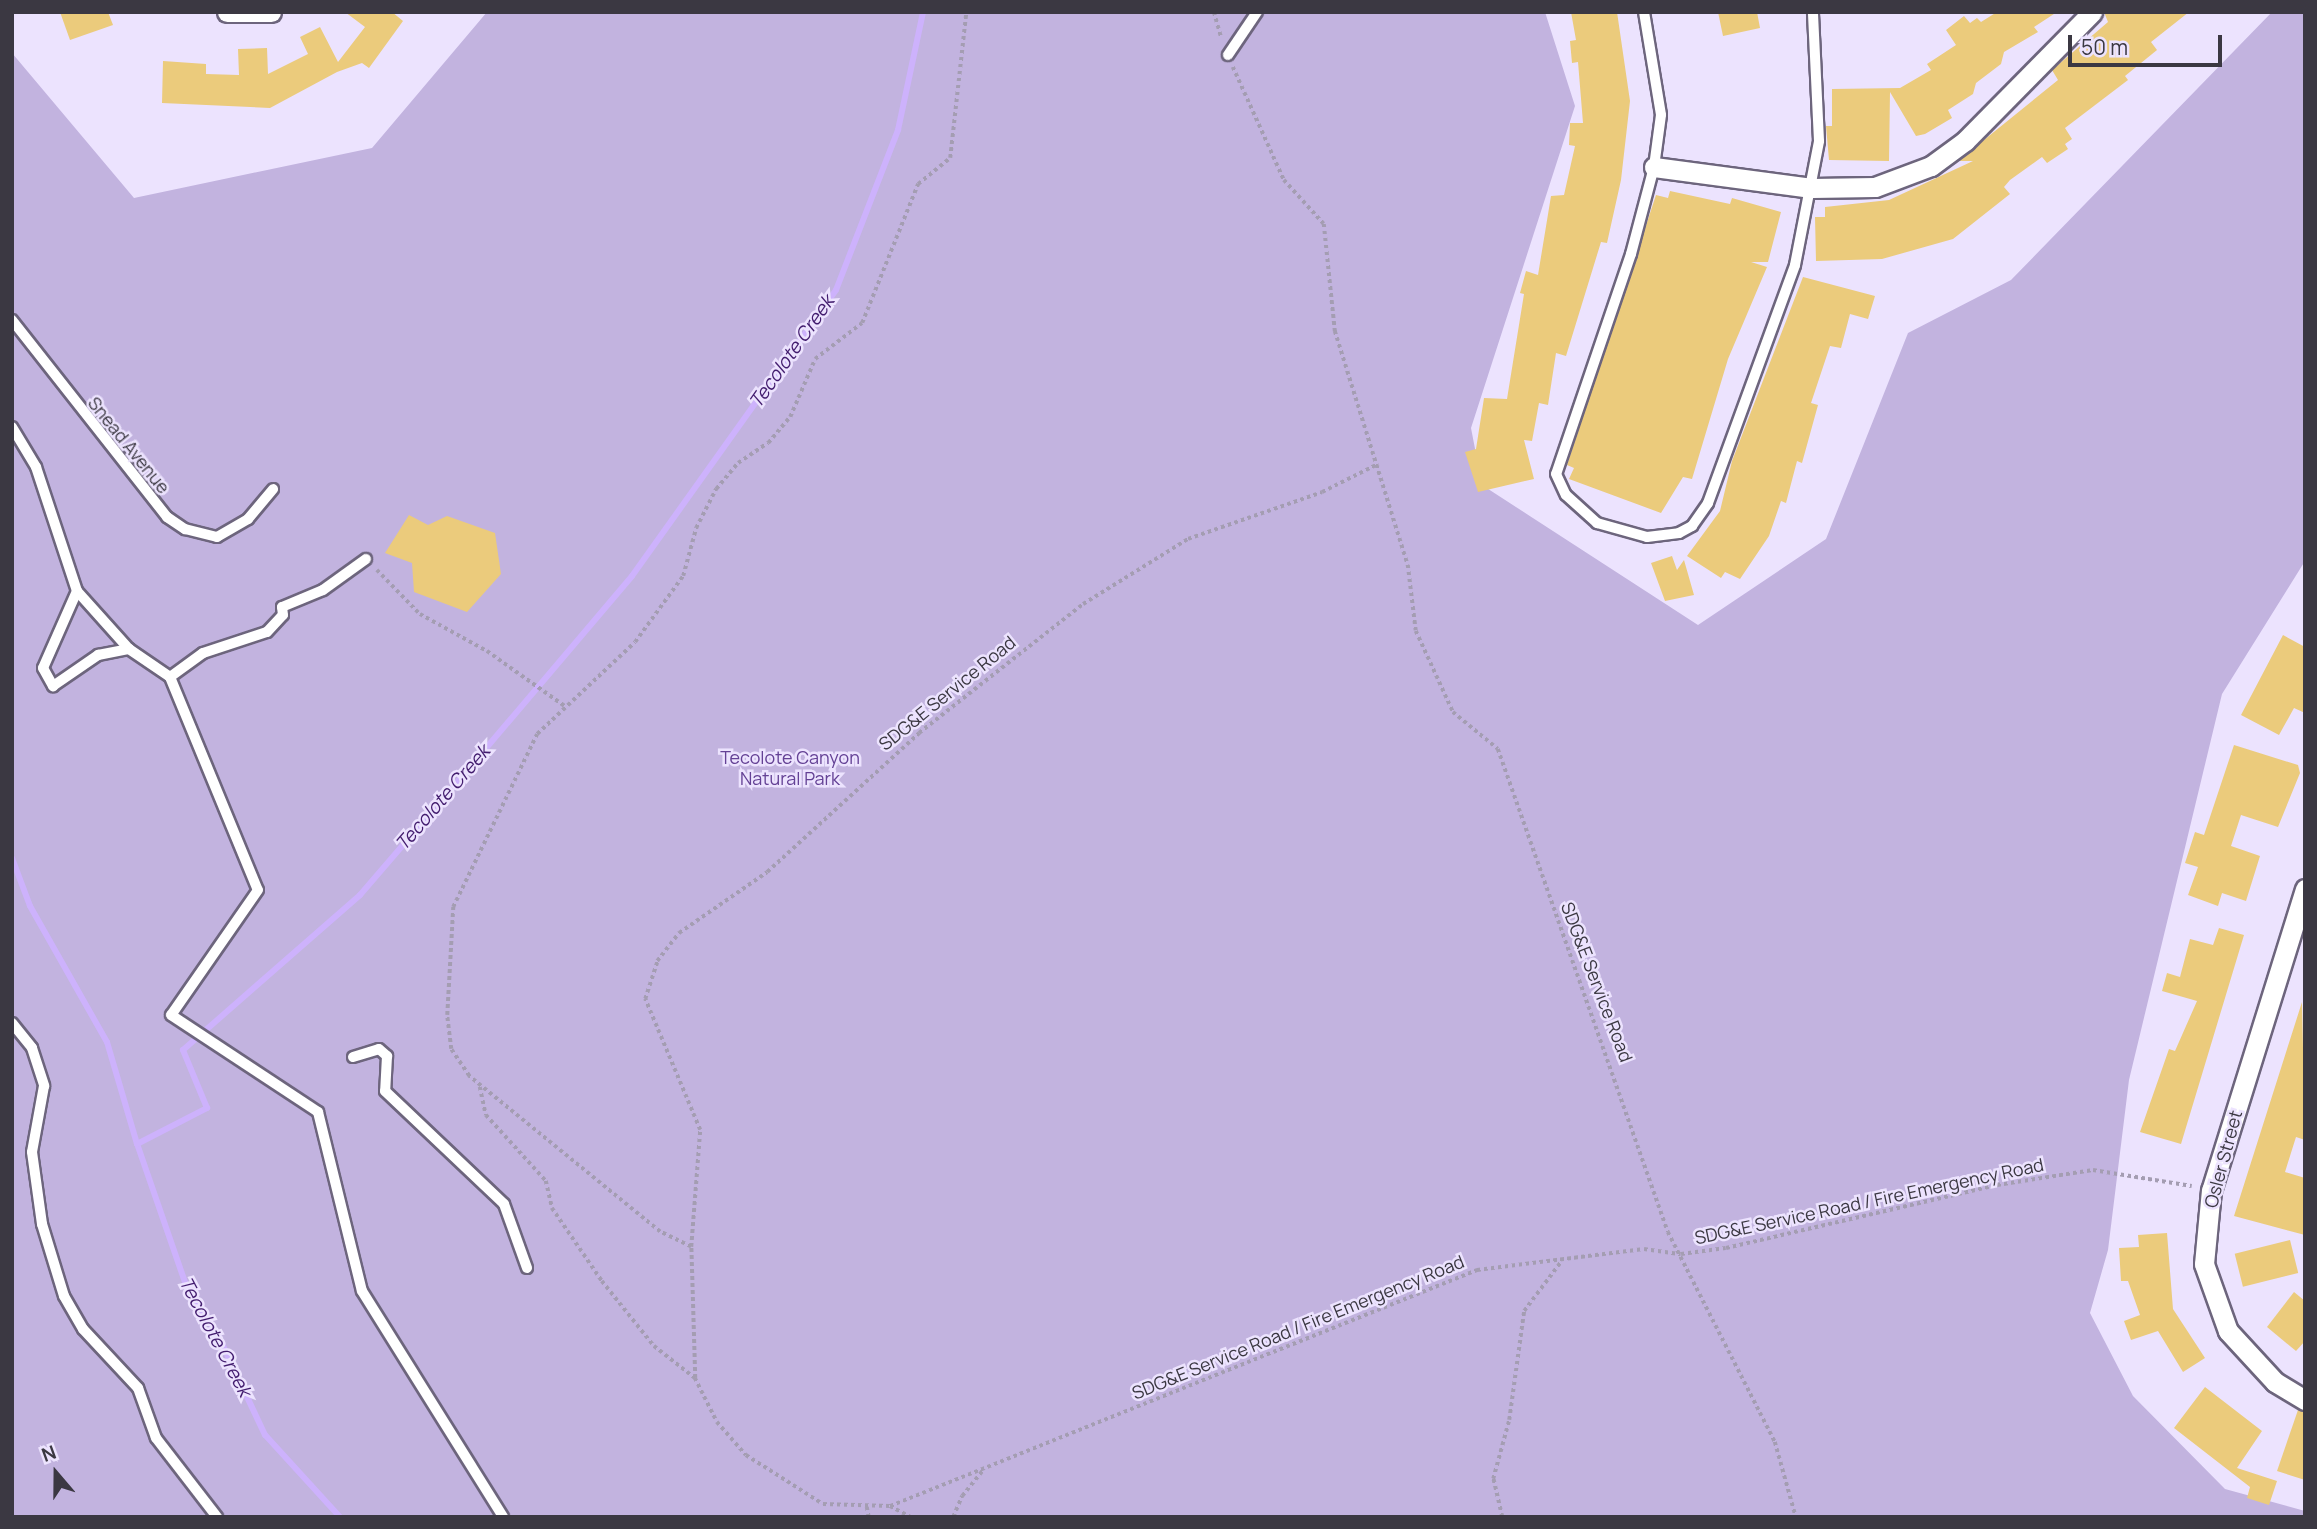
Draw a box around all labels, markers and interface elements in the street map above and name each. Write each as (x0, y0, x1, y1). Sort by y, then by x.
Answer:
scale bar (2072, 21, 2226, 65)
text: 50 m (2081, 33, 2128, 61)
water label: Tecolote Creek (745, 291, 839, 413)
street label: Snead Avenue (83, 392, 175, 498)
street label: SDG&E Service Road (874, 631, 1020, 755)
water label: Tecolote Creek (391, 741, 495, 855)
park label: Tecolote Canyon Natural Park (720, 747, 860, 790)
street label: SDG&E Service Road (1557, 899, 1637, 1065)
street label: Osler Street (2200, 1108, 2246, 1210)
street label: SDG&E Service Road / Fire Emergency Road (1693, 1153, 2045, 1249)
street label: SDG&E Service Road / Fire Emergency Road (1129, 1250, 1467, 1404)
water label: Tecolote Creek (174, 1273, 256, 1401)
north arrow (21, 1438, 91, 1508)
text: N (38, 1439, 60, 1468)

